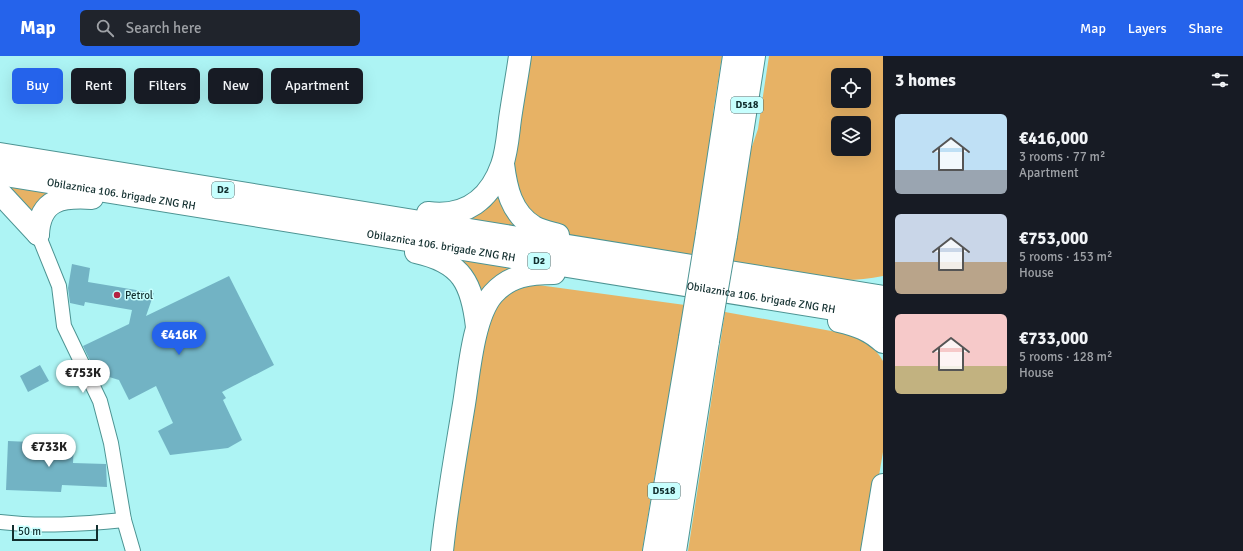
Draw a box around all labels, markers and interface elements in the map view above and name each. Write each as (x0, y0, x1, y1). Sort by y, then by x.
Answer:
search box (80, 10, 360, 46)
text: Map (20, 16, 56, 40)
icon: search (94, 17, 116, 39)
text: Search here (126, 19, 201, 37)
text: Map (1080, 20, 1106, 37)
text: Layers (1128, 20, 1167, 37)
text: Share (1189, 20, 1223, 37)
chip: Buy (12, 68, 63, 104)
chip: Rent (71, 68, 126, 104)
chip: Filters (134, 68, 200, 104)
chip: New (208, 68, 263, 104)
chip: Apartment (271, 68, 363, 104)
map controls (831, 68, 871, 156)
button: locate (831, 68, 871, 108)
icon: filters (1209, 69, 1231, 91)
text: 3 homes (895, 70, 956, 91)
road number: D518 (731, 97, 763, 113)
button: layers (831, 116, 871, 156)
text: €416,000 (1019, 128, 1088, 149)
icon: home (927, 130, 975, 178)
text: 3 rooms · 77 m² (1019, 149, 1105, 165)
text: Apartment (1019, 165, 1079, 181)
street label: Obilaznica 106. brigade ZNG RH (46, 175, 197, 212)
road number: D2 (212, 182, 234, 198)
street label: Obilaznica 106. brigade ZNG RH (366, 227, 517, 264)
text: €753,000 (1019, 228, 1088, 249)
icon: home (927, 230, 975, 278)
text: 5 rooms · 153 m² (1019, 249, 1112, 265)
road number: D2 (528, 253, 550, 269)
text: House (1019, 265, 1054, 281)
street label: Obilaznica 106. brigade ZNG RH (686, 279, 836, 316)
place label: Petrol (125, 289, 153, 302)
marker: Petrol (112, 290, 122, 300)
pin: €416K (151, 322, 207, 356)
text: €416K (161, 327, 197, 343)
text: €733,000 (1019, 328, 1088, 349)
icon: home (927, 330, 975, 378)
text: 5 rooms · 128 m² (1019, 349, 1112, 365)
pin: €753K (55, 360, 111, 394)
text: €753K (65, 365, 101, 381)
text: House (1019, 365, 1054, 381)
pin: €733K (21, 434, 77, 468)
text: €733K (31, 439, 67, 455)
road number: D518 (648, 483, 680, 499)
scale bar (12, 523, 98, 542)
text: 50 m (18, 525, 41, 538)

